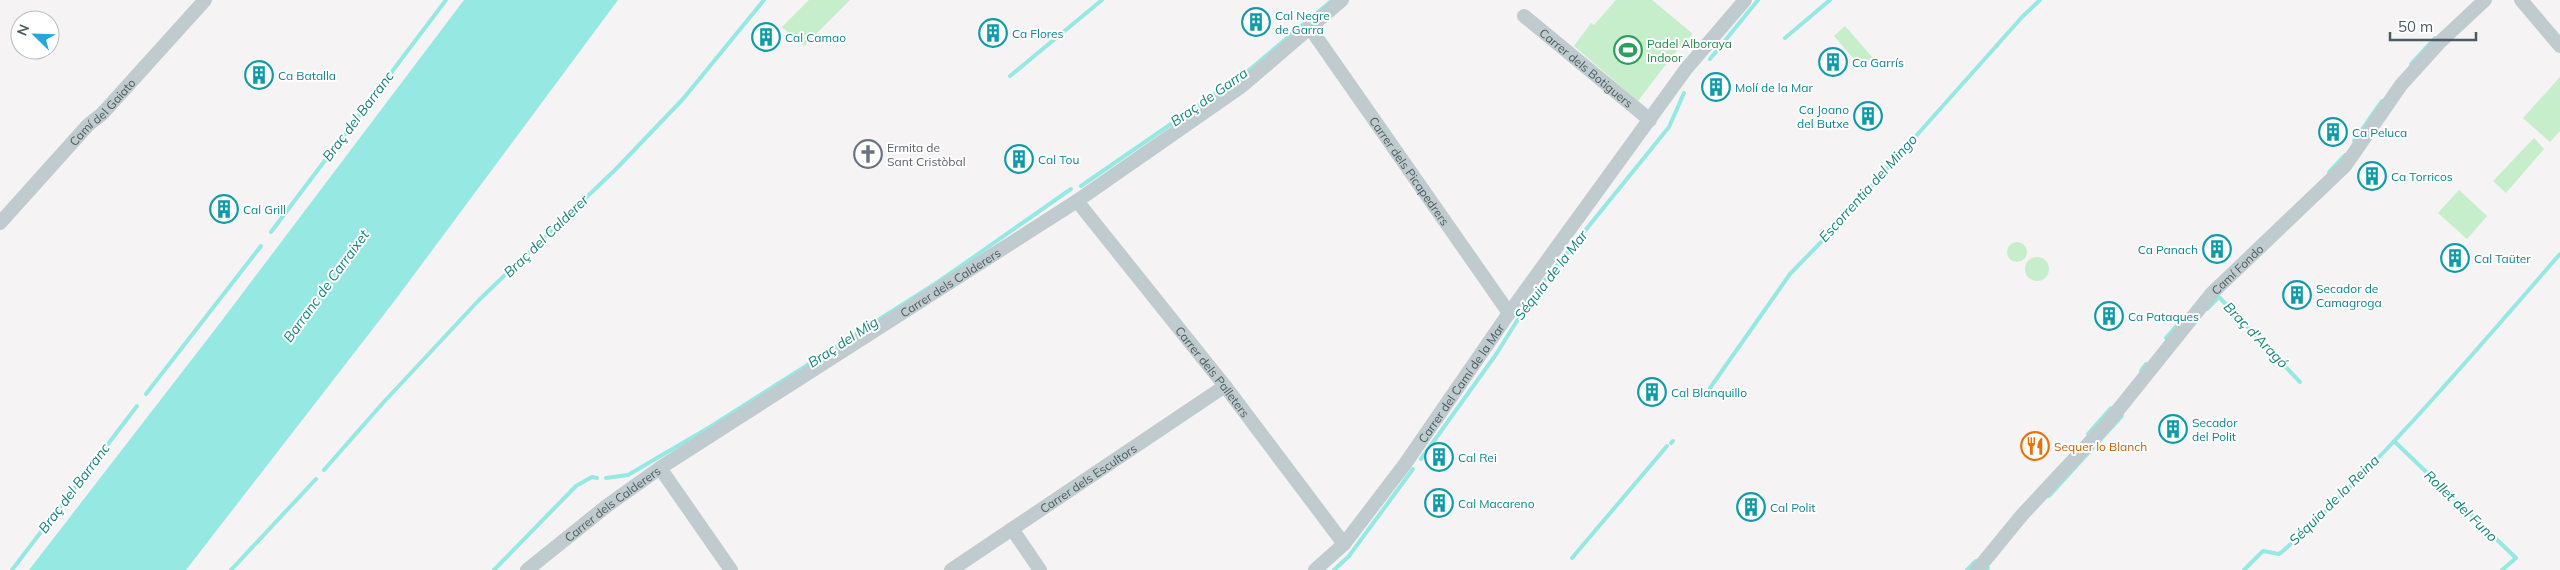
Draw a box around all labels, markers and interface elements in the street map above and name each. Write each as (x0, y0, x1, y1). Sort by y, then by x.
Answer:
building icon: Cal Negre de Garra (1241, 7, 1271, 37)
place label: Cal Negre de Garra (1275, 8, 1330, 37)
north arrow (10, 10, 60, 60)
scale bar (2390, 10, 2476, 42)
text: 50 m (2398, 17, 2433, 36)
building icon: Ca Flores (978, 18, 1008, 48)
text: N (13, 22, 33, 38)
building icon: Cal Camao (751, 22, 781, 52)
street label: Carrer dels Botiguers (1537, 25, 1636, 110)
place label: Ca Flores (1012, 26, 1064, 41)
place label: Cal Camao (785, 30, 846, 45)
sports icon: Padel Alboraya Indoor (1613, 35, 1643, 65)
place label: Padel Alboraya Indoor (1647, 36, 1732, 65)
building icon: Ca Garrís (1818, 47, 1848, 77)
place label: Ca Garrís (1852, 55, 1904, 70)
building icon: Ca Batalla (244, 60, 274, 90)
water label: Braç de Garra (1167, 64, 1251, 130)
water label: Braç del Barranc (318, 67, 398, 165)
place label: Ca Batalla (278, 68, 336, 83)
building icon: Molí de la Mar (1701, 72, 1731, 102)
street label: Camí del Gaiato (66, 75, 138, 149)
place label: Molí de la Mar (1735, 80, 1814, 95)
building icon: Ca Joano del Butxe (1853, 101, 1883, 131)
place label: Ca Joano del Butxe (1797, 102, 1849, 131)
street label: Carrer dels Picapedrers (1366, 113, 1453, 228)
building icon: Ca Peluca (2318, 117, 2348, 147)
place label: Ca Peluca (2352, 125, 2407, 140)
water label: Escorrentia del Mingo (1815, 130, 1921, 246)
church icon: Ermita de Sant Cristòbal (853, 139, 883, 169)
place label: Ermita de Sant Cristòbal (887, 140, 966, 169)
building icon: Cal Tou (1004, 144, 1034, 174)
place label: Cal Tou (1038, 152, 1079, 167)
building icon: Ca Torricos (2357, 161, 2387, 191)
place label: Ca Torricos (2391, 169, 2453, 184)
water label: Braç del Calderer (500, 190, 593, 281)
building icon: Cal Grill (209, 194, 239, 224)
place label: Cal Grill (243, 202, 286, 217)
water label: Barranc de Carraixet (279, 226, 373, 346)
water label: Séquia de la Mar (1510, 226, 1592, 323)
building icon: Ca Panach (2202, 234, 2232, 264)
street label: Camí Fondo (2208, 241, 2266, 297)
place label: Ca Panach (2138, 242, 2198, 257)
building icon: Cal Taüter (2440, 243, 2470, 273)
street label: Carrer dels Calderers (897, 245, 1003, 320)
place label: Cal Taüter (2474, 251, 2531, 266)
building icon: Secador de Camagroga (2282, 280, 2312, 310)
place label: Secador de Camagroga (2316, 281, 2382, 310)
water label: Braç d'Aragó (2220, 298, 2292, 372)
building icon: Ca Pataques (2094, 301, 2124, 331)
place label: Ca Pataques (2128, 309, 2199, 324)
water label: Braç del Mig (804, 312, 882, 371)
street label: Carrer del Camí de la Mar (1415, 320, 1507, 445)
street label: Carrer dels Palleters (1173, 323, 1253, 420)
building icon: Cal Blanquillo (1637, 377, 1667, 407)
place label: Cal Blanquillo (1671, 385, 1747, 400)
building icon: Secador del Polit (2158, 414, 2188, 444)
place label: Secador del Polit (2192, 415, 2238, 444)
restaurant icon: Sequer lo Blanch (2020, 431, 2050, 461)
water label: Braç del Barranc (34, 439, 114, 537)
place label: Sequer lo Blanch (2054, 439, 2147, 454)
street label: Carrer dels Escultors (1037, 440, 1139, 516)
building icon: Cal Rei (1424, 442, 1454, 472)
place label: Cal Rei (1458, 450, 1497, 465)
water label: Séquia de la Reina (2285, 451, 2383, 549)
street label: Carrer dels Calderers (561, 463, 663, 545)
water label: Rollet del Funo (2420, 466, 2502, 546)
building icon: Cal Macareno (1424, 488, 1454, 518)
building icon: Cal Polit (1736, 492, 1766, 522)
place label: Cal Macareno (1458, 496, 1535, 511)
place label: Cal Polit (1770, 500, 1816, 515)

